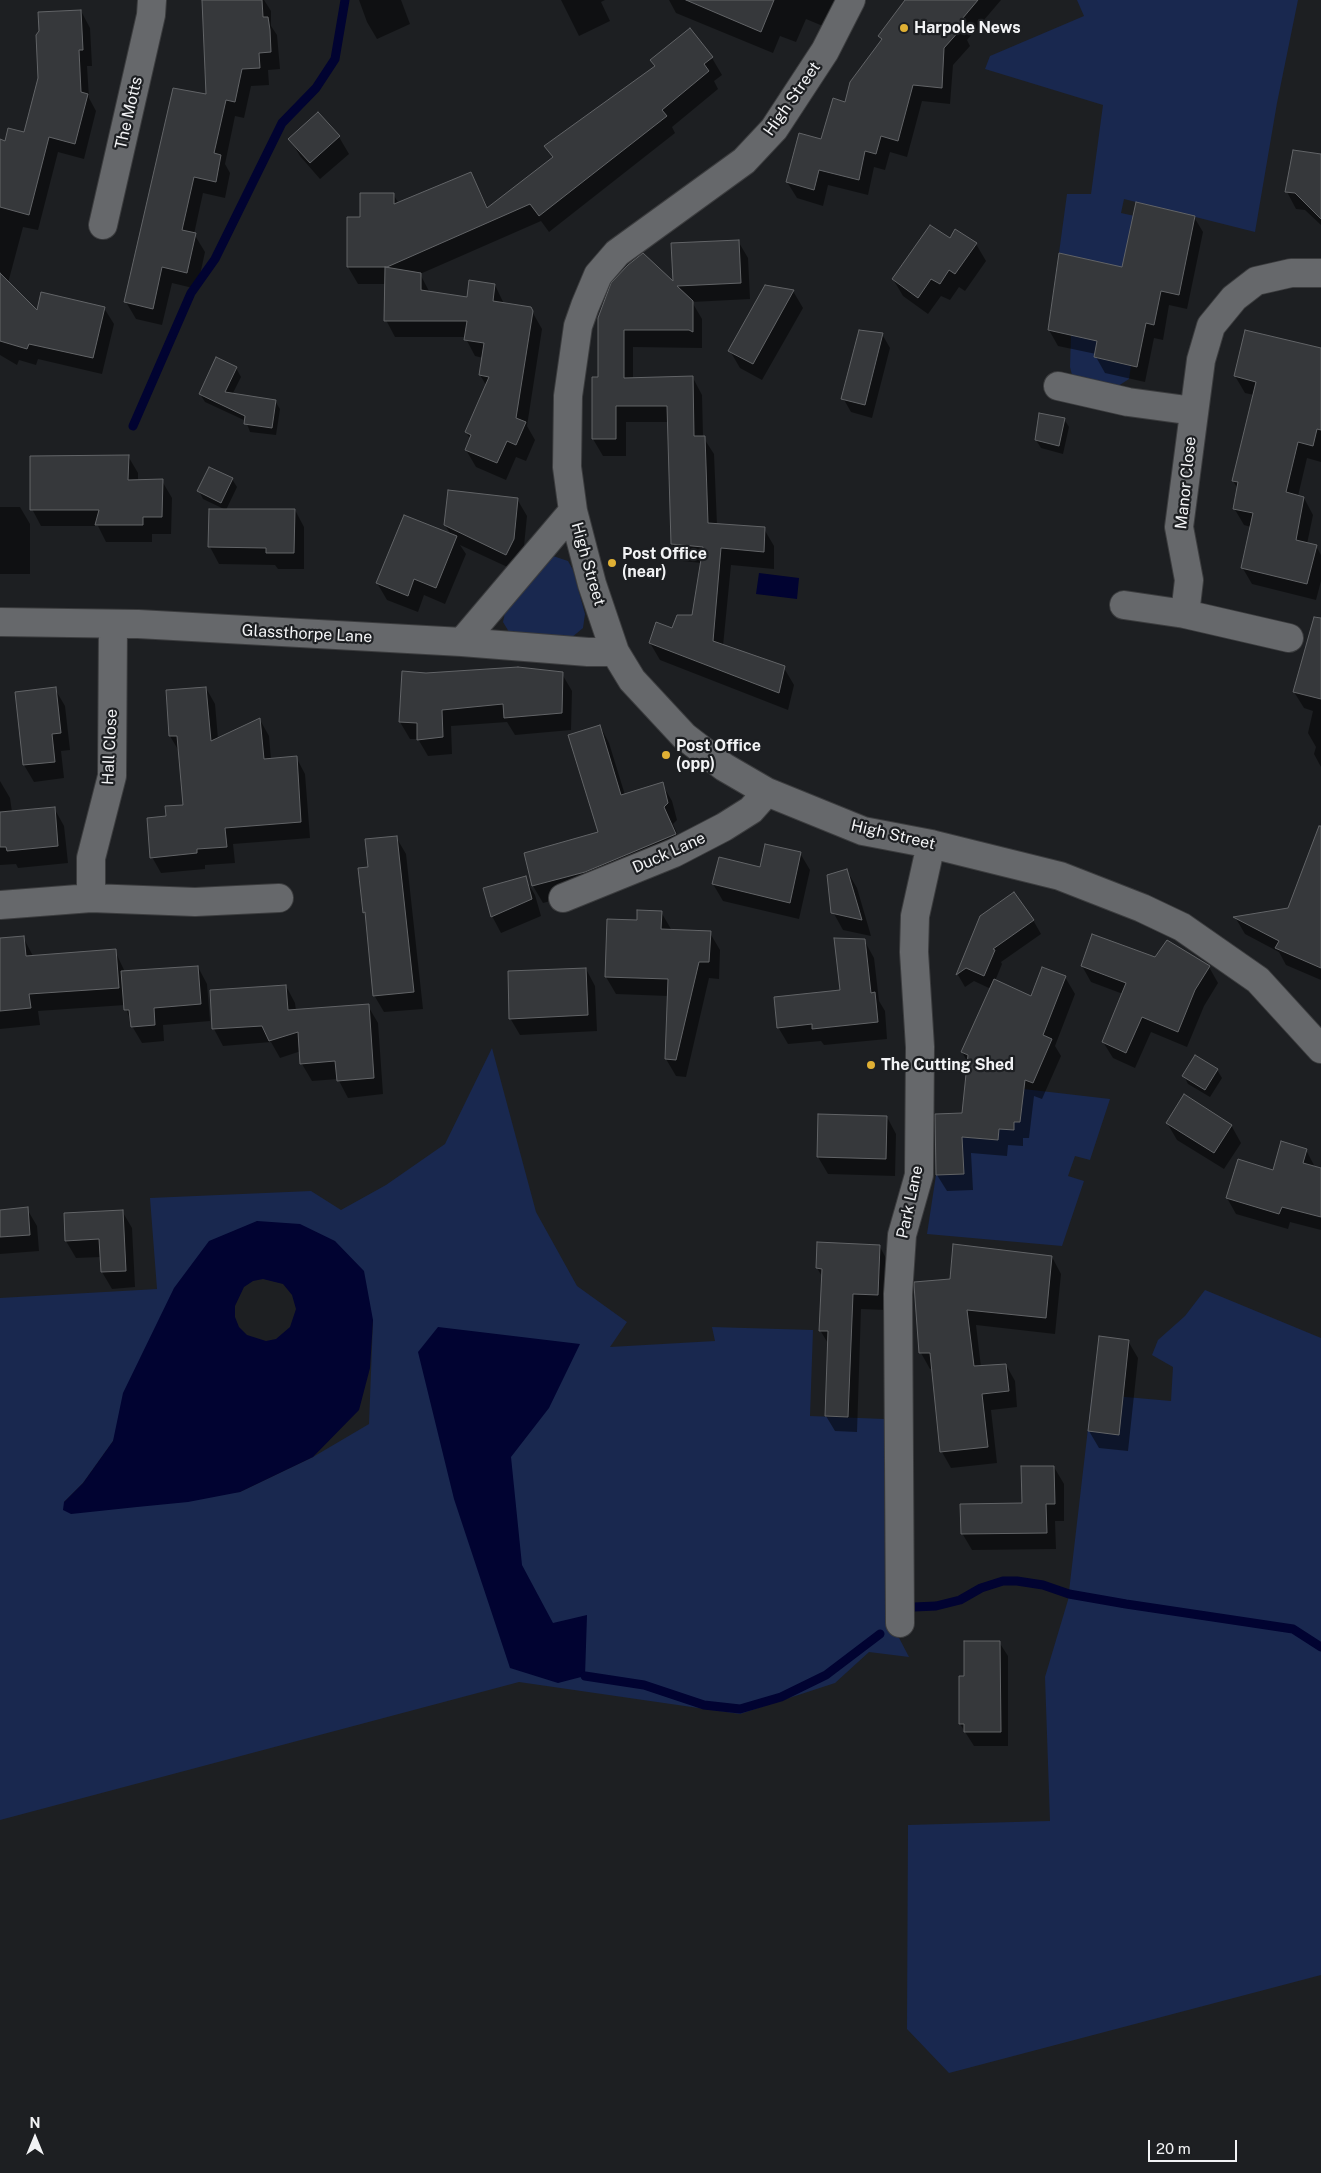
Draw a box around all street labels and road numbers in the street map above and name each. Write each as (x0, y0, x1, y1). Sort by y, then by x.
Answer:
street label: High Street (759, 58, 825, 140)
street label: The Motts (111, 75, 147, 151)
street label: Manor Close (1172, 436, 1200, 530)
street label: High Street (567, 520, 609, 608)
street label: Glassthorpe Lane (241, 621, 373, 647)
street label: Hall Close (98, 709, 122, 785)
street label: High Street (849, 816, 937, 854)
street label: Duck Lane (629, 828, 709, 878)
street label: Park Lane (893, 1164, 927, 1240)

